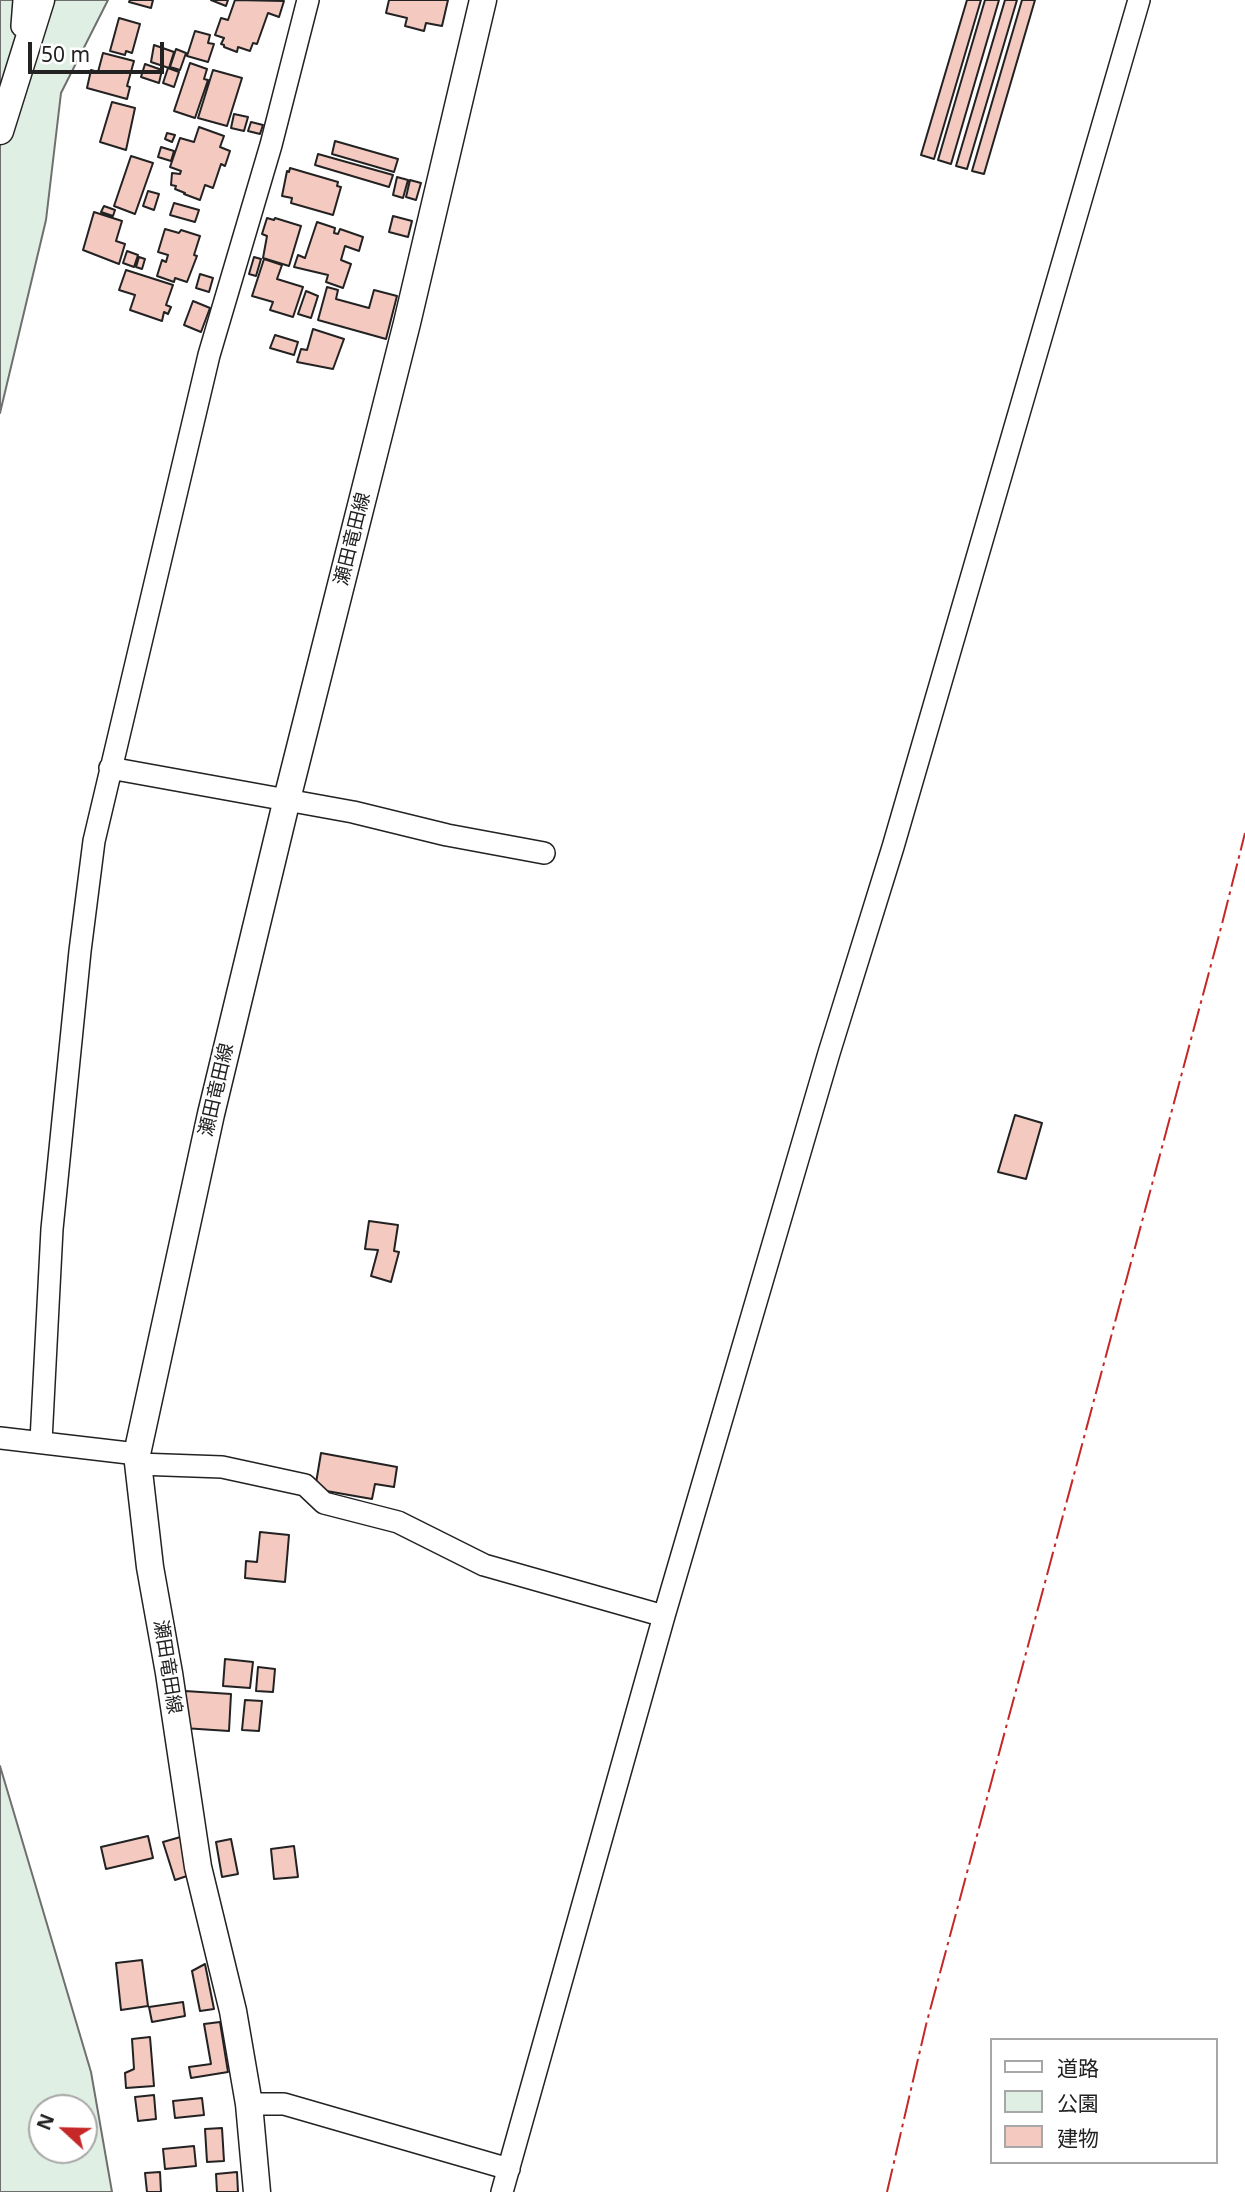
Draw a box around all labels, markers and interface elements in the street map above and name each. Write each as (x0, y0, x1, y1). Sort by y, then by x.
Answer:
scale bar (32, 28, 168, 72)
text: 50 m (41, 40, 90, 68)
street label: 瀬田竜田線 (330, 490, 376, 588)
street label: 瀬田竜田線 (195, 1041, 239, 1139)
street label: 瀬田竜田線 (148, 1618, 186, 1716)
legend (990, 2038, 1217, 2164)
text: 道路 (1057, 2054, 1099, 2082)
text: 公園 (1057, 2089, 1099, 2117)
north arrow (28, 2094, 98, 2164)
text: N (30, 2110, 60, 2134)
text: 建物 (1057, 2124, 1099, 2152)

